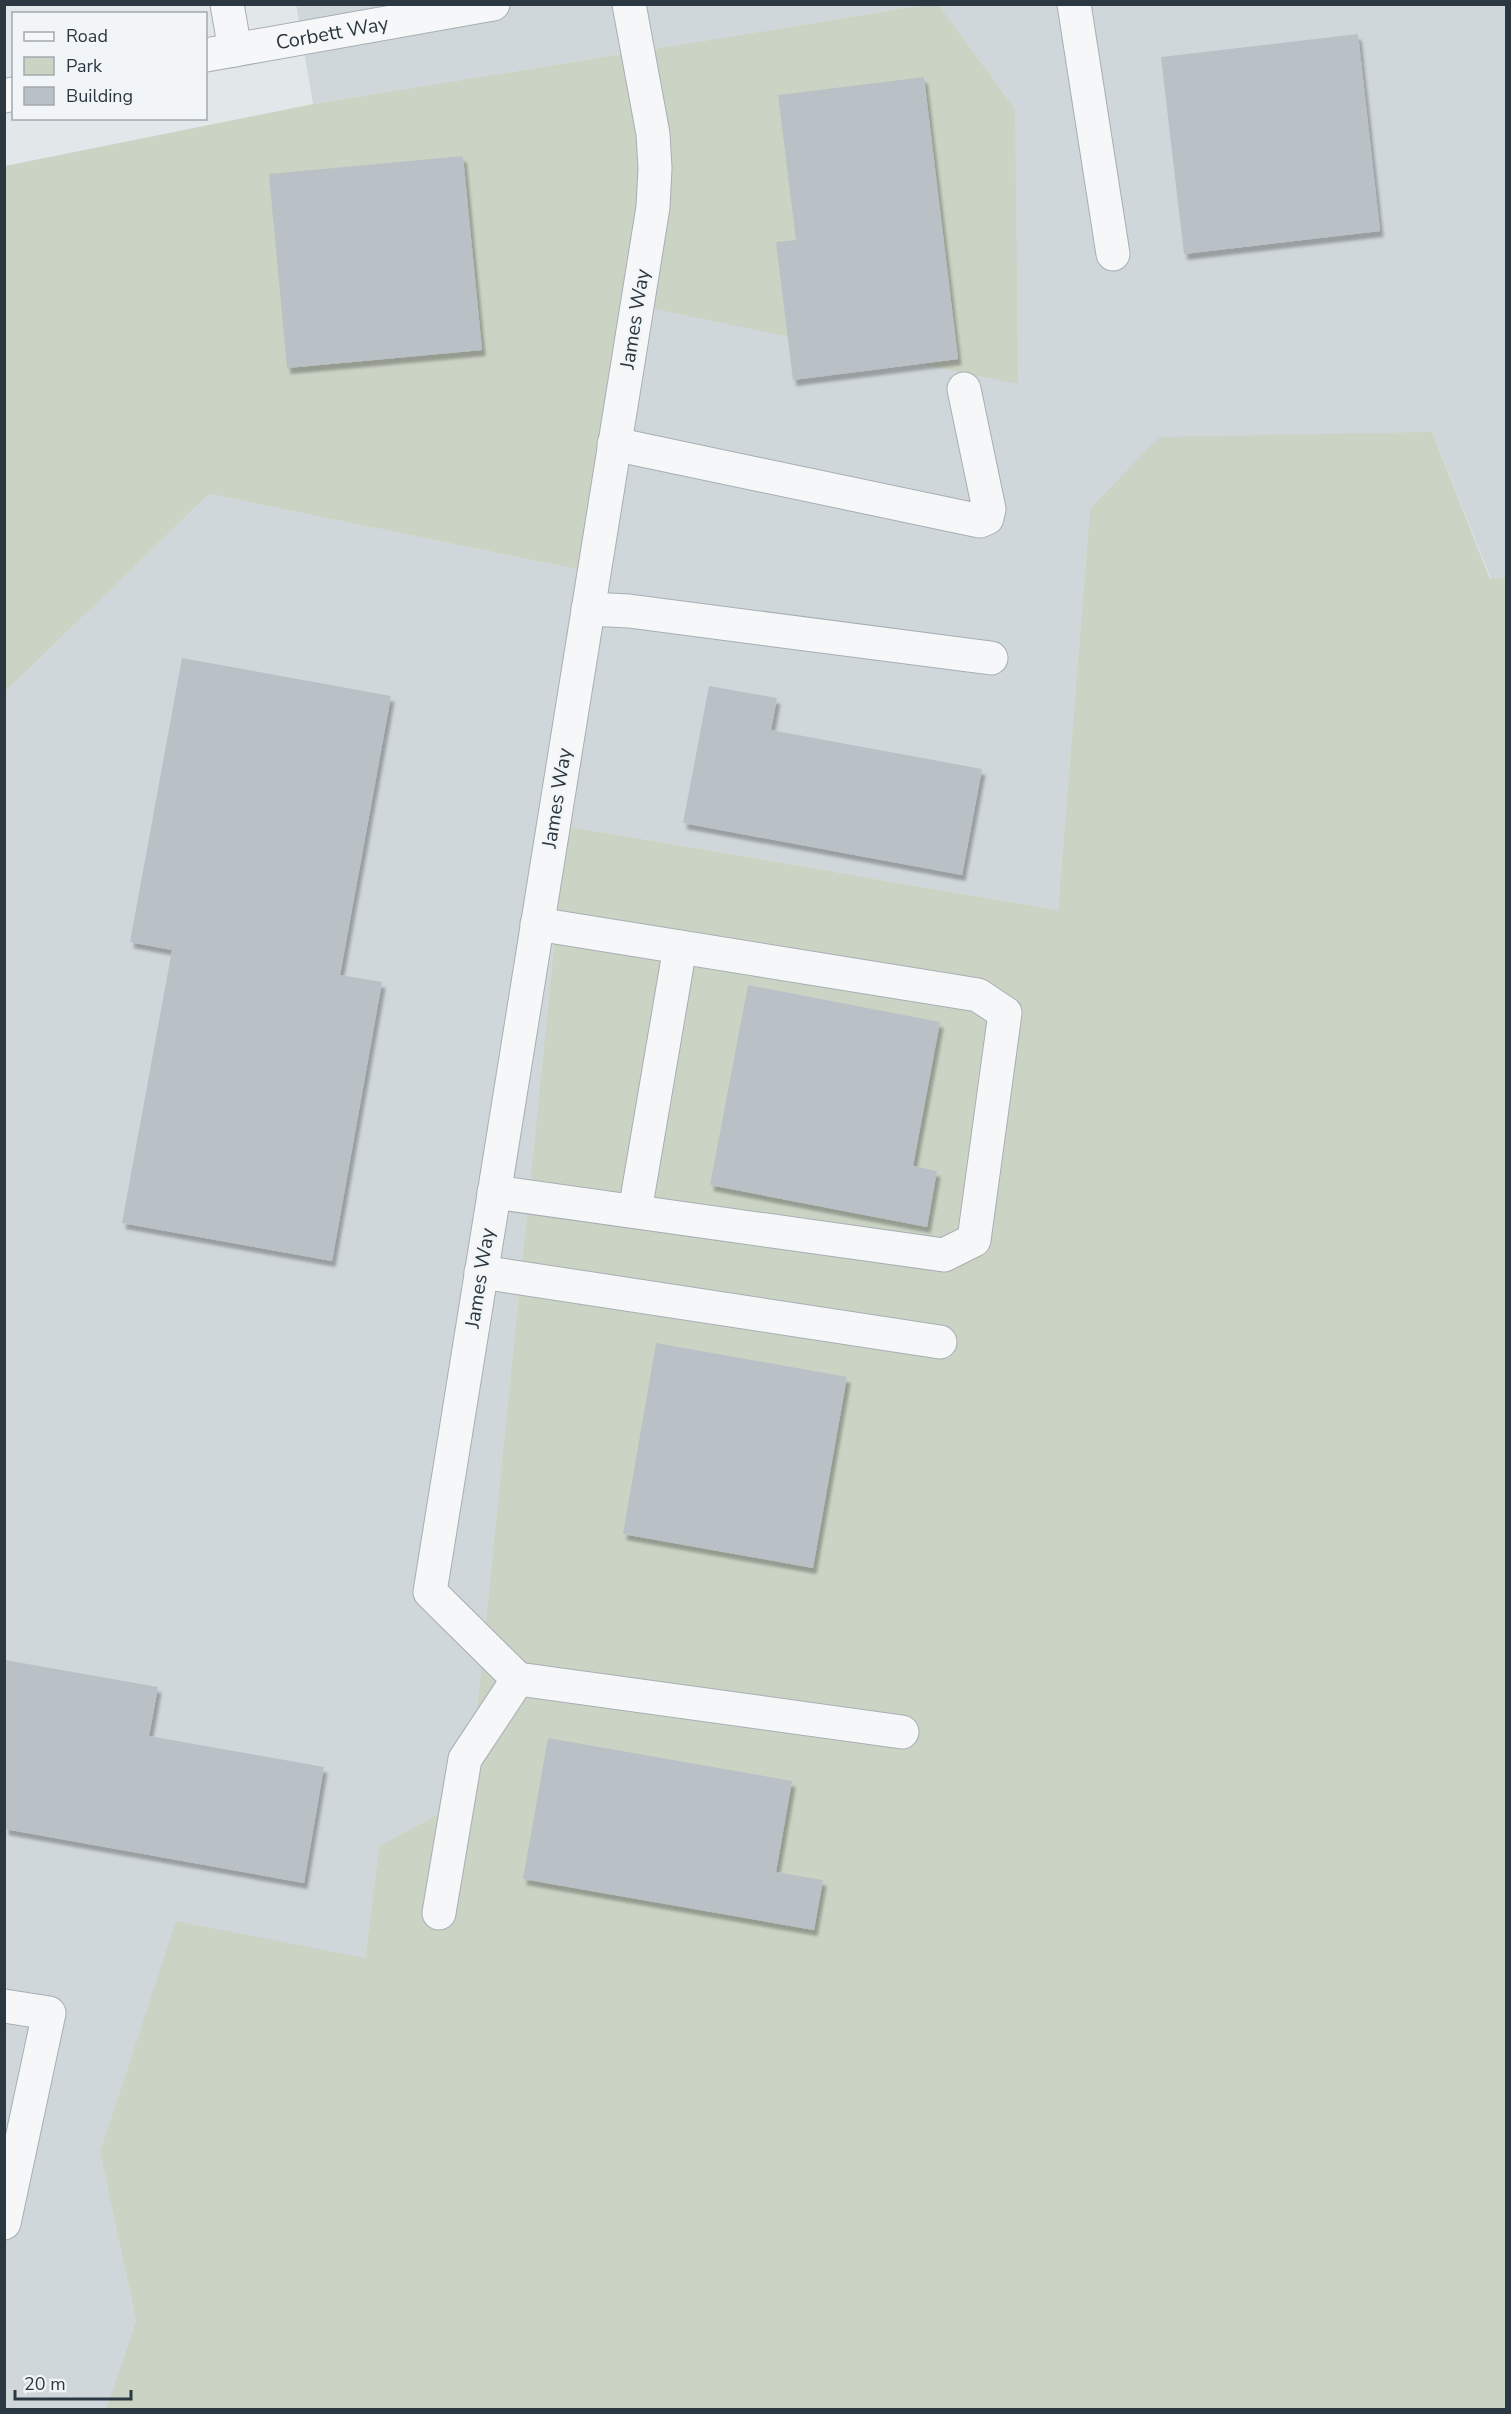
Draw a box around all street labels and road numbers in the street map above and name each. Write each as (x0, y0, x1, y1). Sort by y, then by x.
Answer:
street label: Corbett Way (274, 9, 391, 56)
street label: James Way (614, 266, 656, 372)
street label: James Way (536, 745, 578, 851)
street label: James Way (459, 1225, 501, 1331)

